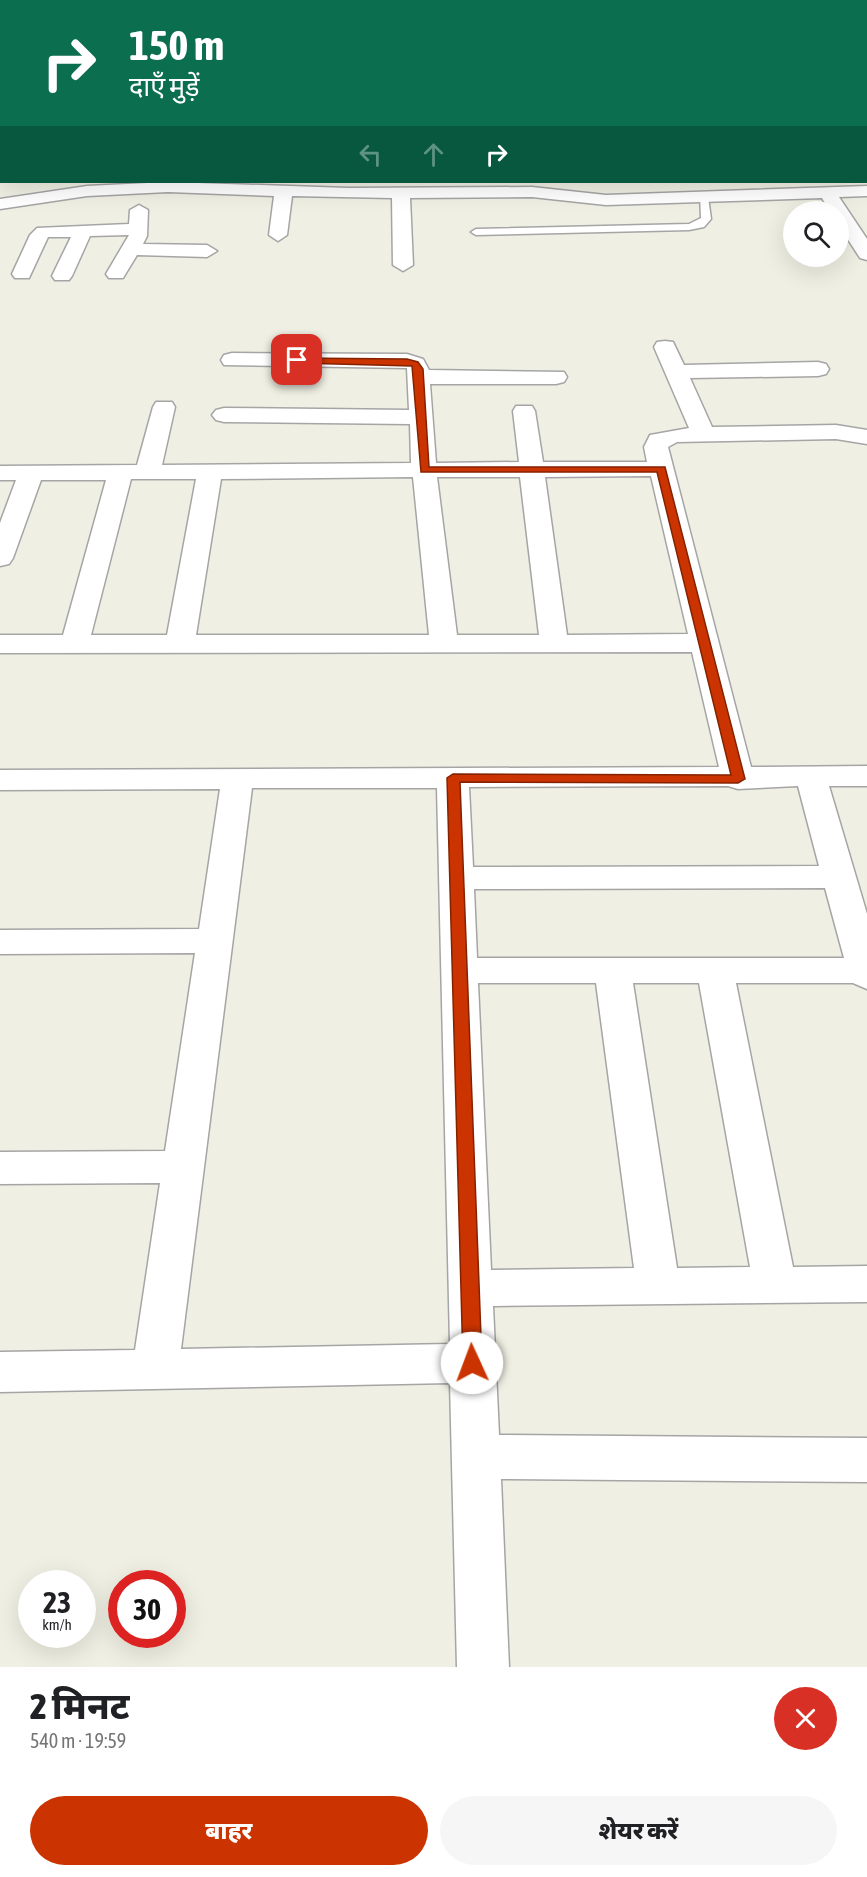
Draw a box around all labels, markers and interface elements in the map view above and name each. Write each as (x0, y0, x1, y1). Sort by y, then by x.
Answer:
text: 150 m (129, 21, 224, 69)
icon: right (30, 24, 108, 102)
text: दाएँ मुड़ें (129, 71, 200, 102)
icon: left (354, 138, 387, 171)
icon: ahead (417, 138, 450, 171)
icon: right (480, 138, 513, 171)
map controls (783, 201, 849, 267)
button: search (783, 201, 849, 267)
pin (271, 334, 322, 385)
icon: arrive (280, 343, 313, 376)
position arrow (440, 1331, 504, 1395)
speed limit sign: 30 (108, 1570, 186, 1648)
text: 23 (43, 1585, 71, 1619)
text: km/h (42, 1616, 72, 1633)
text: 2 मिनट (30, 1685, 129, 1727)
button: close (774, 1687, 837, 1750)
text: 540 m · 19:59 (30, 1729, 126, 1752)
button: बाहर (30, 1796, 428, 1865)
button: शेयर करें (440, 1796, 837, 1865)

